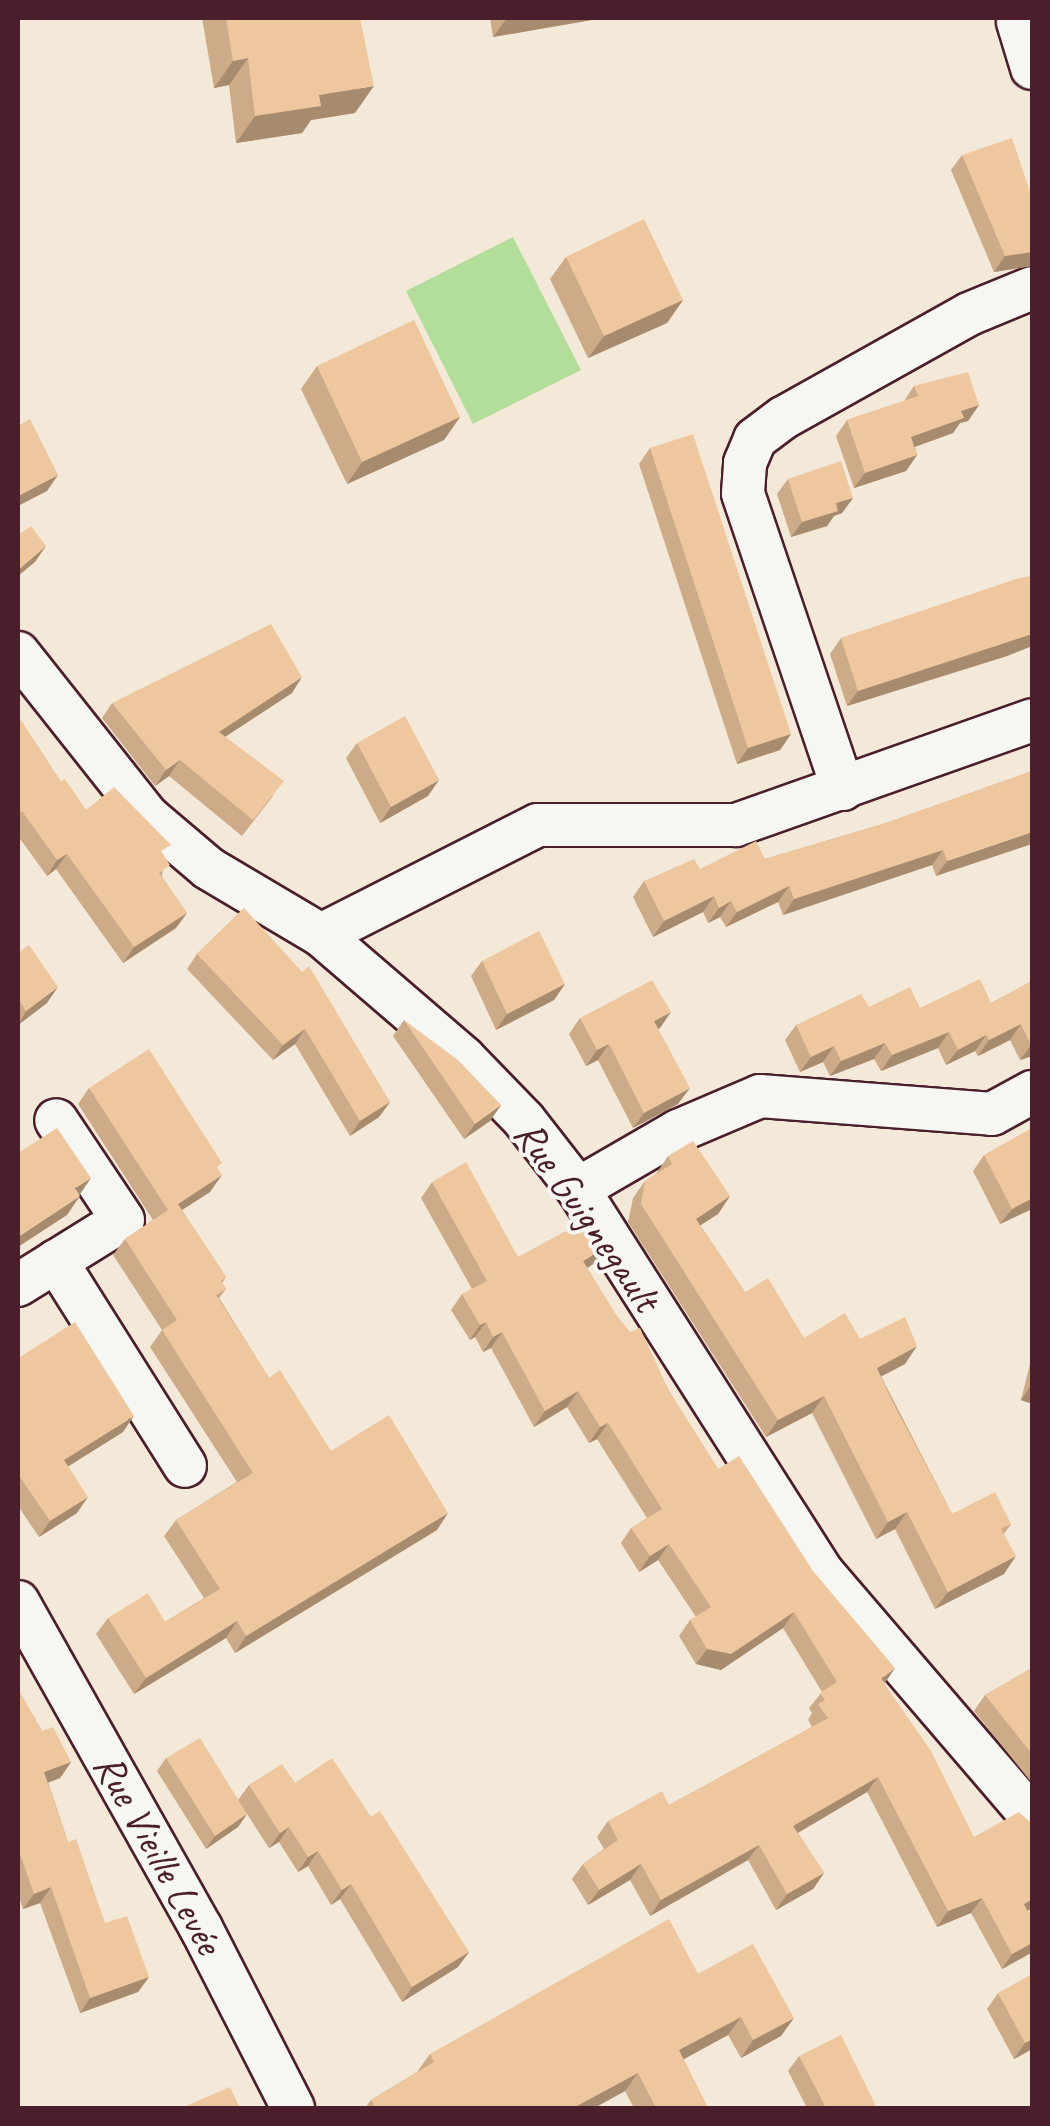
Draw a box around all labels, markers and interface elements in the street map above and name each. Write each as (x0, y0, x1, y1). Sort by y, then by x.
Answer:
street label: Rue Guignegault (503, 1111, 671, 1321)
street label: Rue Vieille Levée (82, 1745, 234, 1963)

